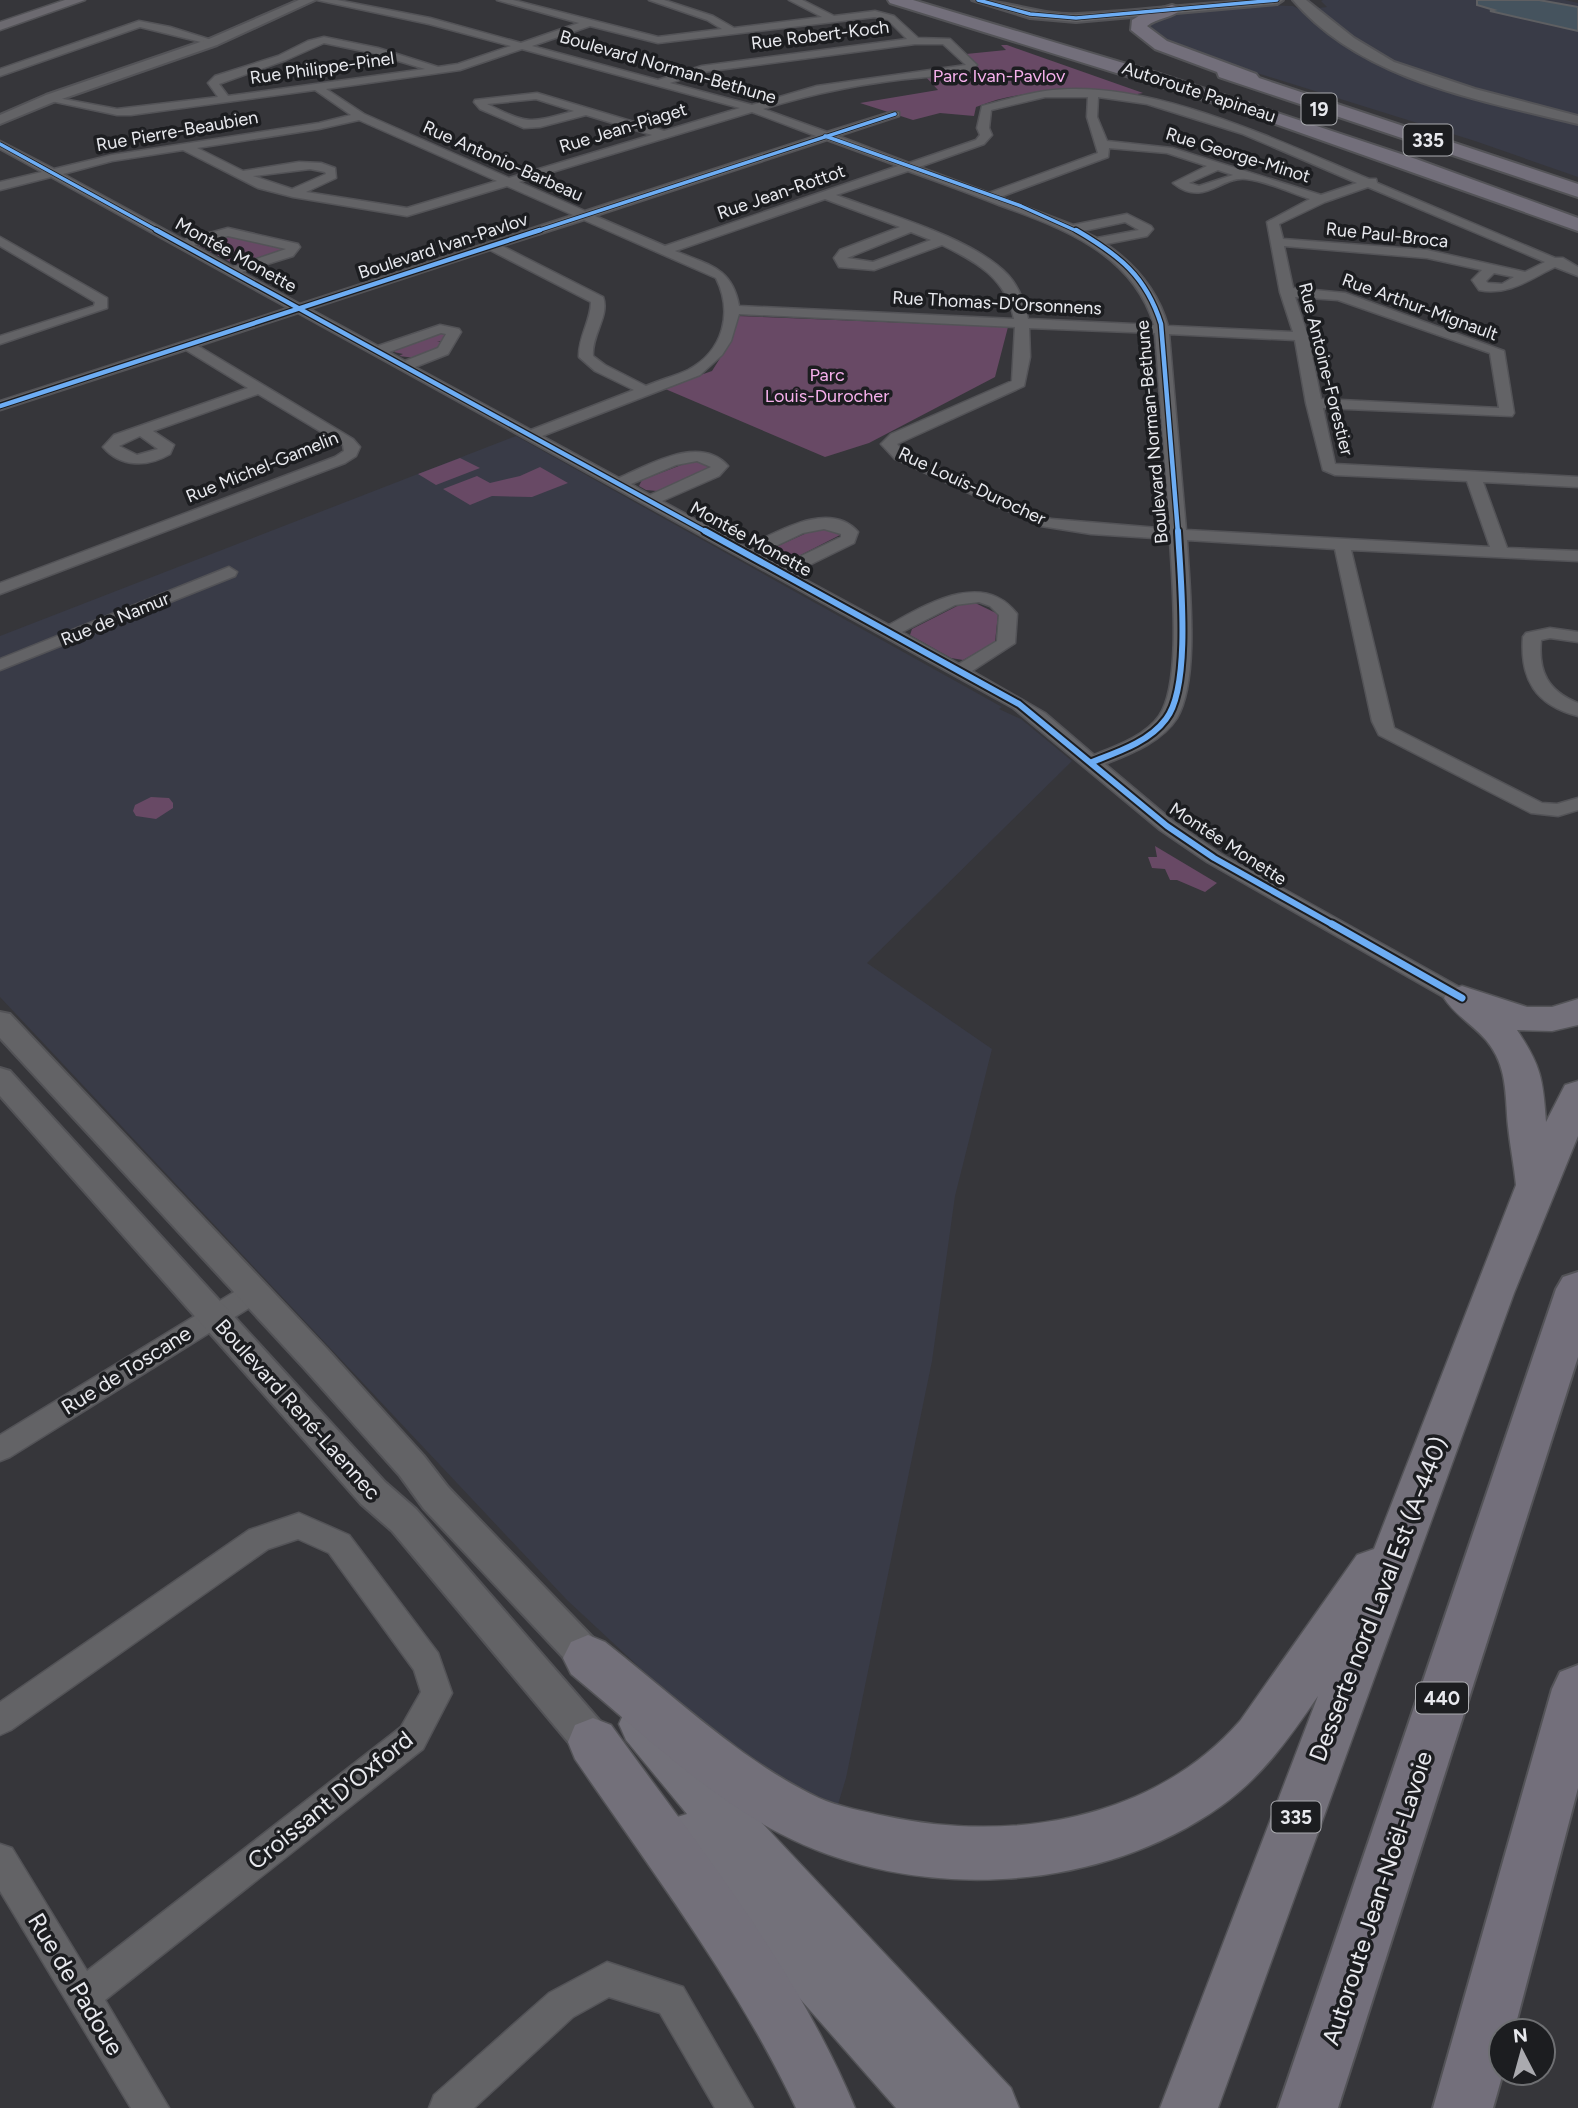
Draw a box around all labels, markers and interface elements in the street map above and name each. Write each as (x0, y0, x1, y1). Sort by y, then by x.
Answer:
street label: Rue Robert-Koch (750, 16, 890, 54)
street label: Boulevard Norman-Bethune (557, 25, 779, 109)
street label: Rue Philippe-Pinel (248, 47, 396, 89)
street label: Autoroute Papineau (1119, 57, 1279, 127)
park label: Parc Ivan-Pavlov (933, 65, 1066, 87)
road number: 19 (1302, 94, 1336, 124)
street label: Rue Jean-Piaget (556, 98, 690, 158)
street label: Rue Pierre-Beaubien (94, 106, 260, 156)
street label: Rue Antonio-Barbeau (419, 116, 587, 206)
street label: Rue George-Minot (1163, 123, 1313, 188)
road number: 335 (1404, 124, 1452, 156)
street label: Rue Jean-Rottot (714, 160, 848, 224)
street label: Boulevard Ivan-Pavlov (355, 208, 531, 284)
street label: Montée Monette (171, 213, 301, 298)
street label: Rue Paul-Broca (1325, 218, 1449, 252)
street label: Rue Arthur-Mignault (1339, 269, 1501, 346)
street label: Rue Antoine-Forestier (1294, 280, 1358, 458)
street label: Rue Thomas-D'Orsonnens (892, 287, 1102, 319)
street label: Boulevard Norman-Bethune (1131, 319, 1173, 545)
park label: Parc Louis-Durocher (765, 364, 889, 407)
street label: Rue Michel-Gamelin (183, 426, 341, 508)
street label: Rue Louis-Durocher (895, 442, 1049, 530)
street label: Montée Monette (686, 497, 816, 582)
street label: Rue de Namur (58, 587, 172, 651)
street label: Montée Monette (1165, 798, 1291, 890)
street label: Boulevard René-Laennec (210, 1314, 386, 1504)
street label: Rue de Toscane (57, 1320, 195, 1420)
street label: Desserte nord Laval Est (A-440) (1303, 1433, 1453, 1765)
road number: 440 (1416, 1682, 1468, 1714)
street label: Croissant D'Oxford (242, 1725, 418, 1875)
street label: Autoroute Jean-Noël-Lavoie (1316, 1747, 1438, 2049)
road number: 335 (1272, 1801, 1320, 1832)
street label: Rue de Padoue (22, 1908, 130, 2060)
north arrow (1487, 2017, 1557, 2087)
text: N (1512, 2023, 1529, 2048)

